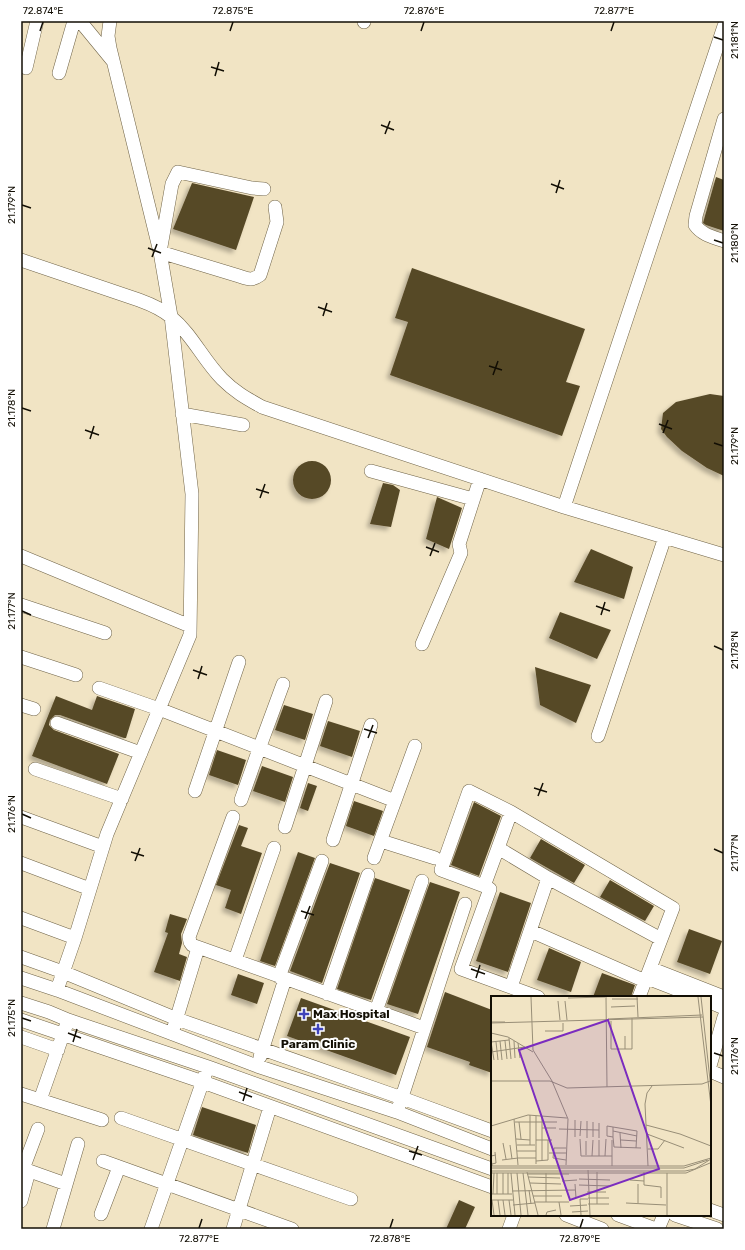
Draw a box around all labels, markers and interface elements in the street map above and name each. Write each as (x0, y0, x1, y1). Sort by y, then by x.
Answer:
text: 72.874°E (23, 5, 63, 17)
text: 72.875°E (213, 5, 253, 17)
text: 72.876°E (404, 5, 444, 17)
text: 72.877°E (594, 5, 634, 17)
text: 21.181°N (729, 21, 741, 59)
text: 21.179°N (6, 186, 18, 224)
text: 21.180°N (729, 223, 741, 263)
text: 21.178°N (6, 389, 18, 427)
text: 21.179°N (729, 427, 741, 465)
text: 21.177°N (6, 592, 18, 630)
text: 21.178°N (729, 631, 741, 669)
text: 21.176°N (6, 795, 18, 833)
text: 21.177°N (729, 834, 741, 872)
inset map (491, 996, 711, 1216)
text: 21.175°N (6, 999, 18, 1037)
place label: Max Hospital (313, 1007, 390, 1021)
marker: Max Hospital (298, 1008, 310, 1020)
marker: Param Clinic (312, 1023, 324, 1035)
place label: Param Clinic (281, 1037, 355, 1051)
text: 21.176°N (729, 1037, 741, 1075)
text: 72.877°E (179, 1233, 219, 1245)
text: 72.878°E (369, 1233, 411, 1245)
text: 72.879°E (560, 1233, 600, 1245)

